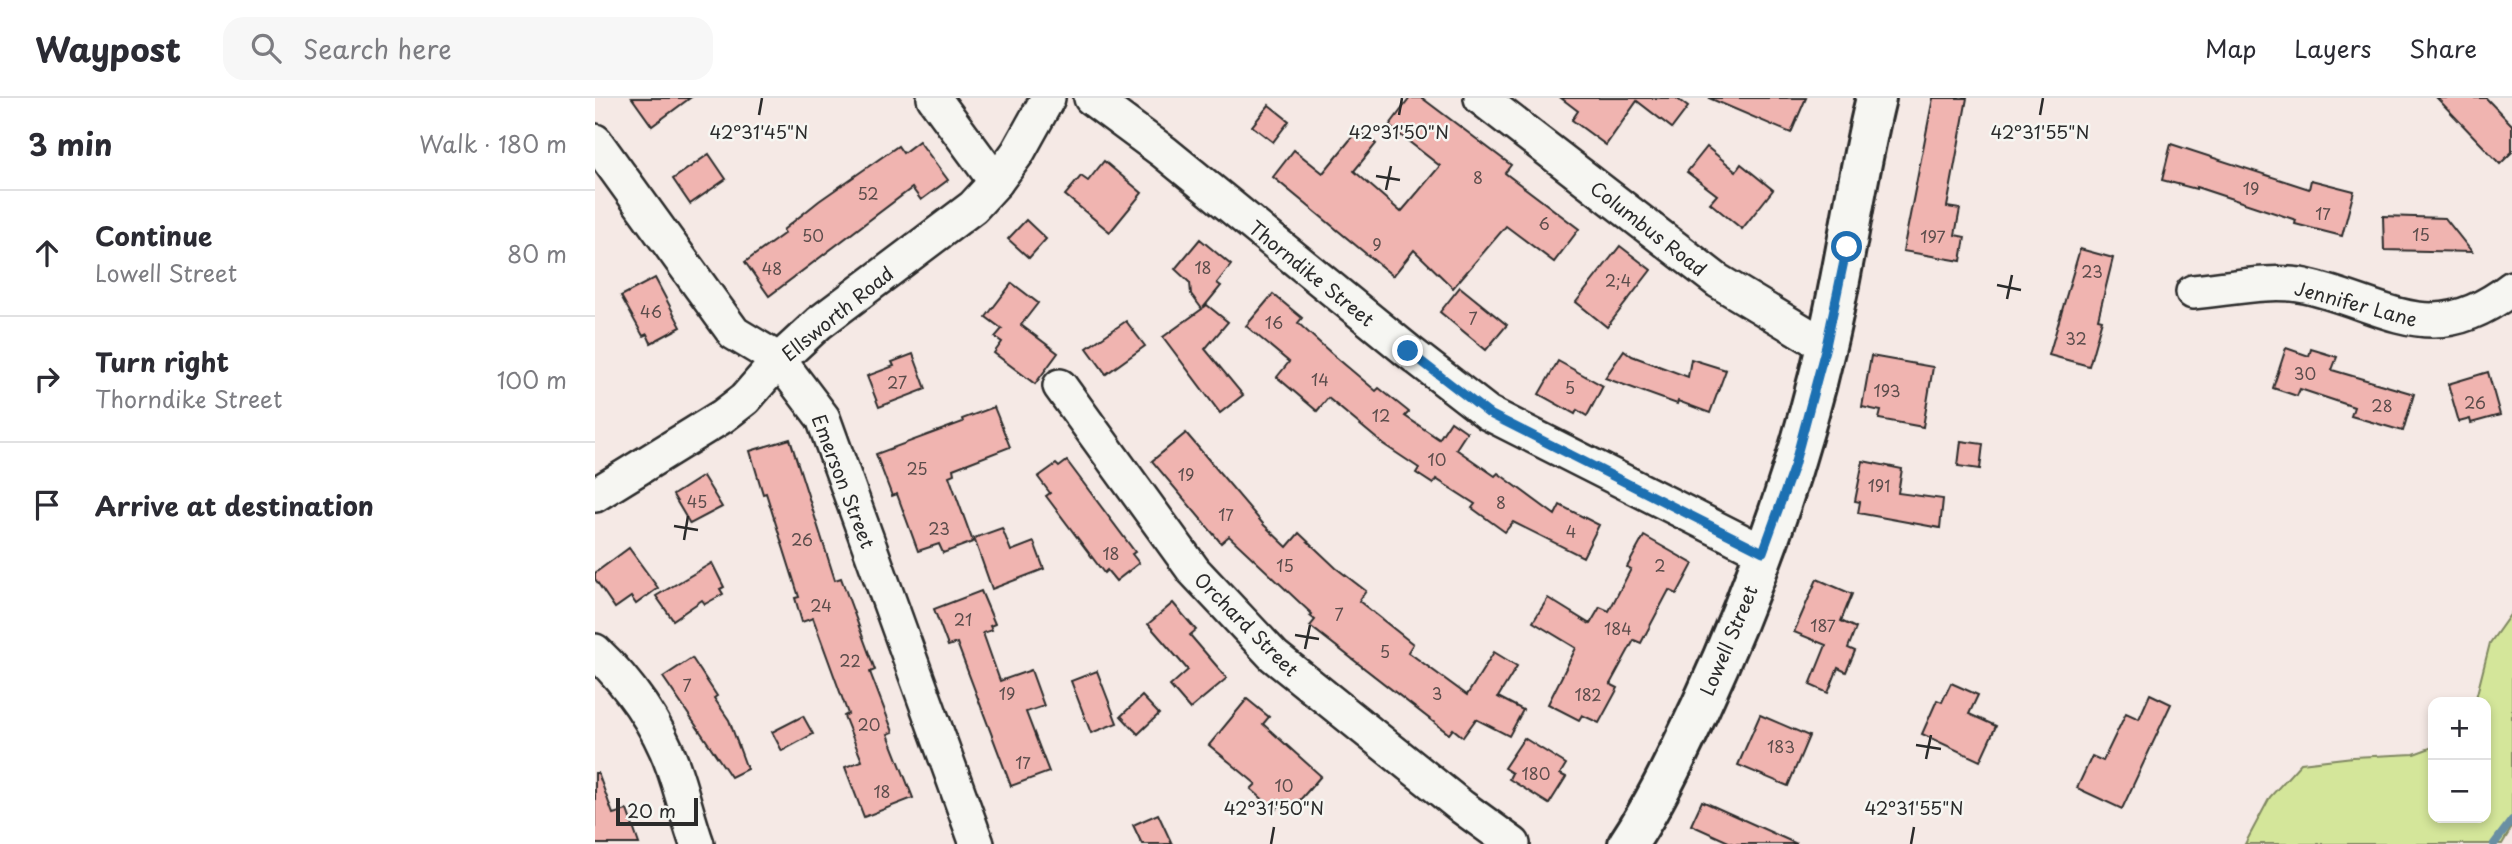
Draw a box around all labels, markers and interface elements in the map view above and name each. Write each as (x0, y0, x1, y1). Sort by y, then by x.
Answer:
search box (223, 17, 713, 80)
text: Waypost (35, 23, 181, 73)
icon: search (247, 29, 285, 67)
text: Search here (303, 29, 452, 68)
text: Map (2205, 30, 2256, 66)
text: Layers (2294, 30, 2371, 66)
text: Share (2409, 30, 2477, 66)
text: 42°31'45"N (710, 118, 808, 145)
text: 42°31'50"N (1349, 118, 1449, 145)
text: 42°31'55"N (1991, 118, 2089, 145)
text: 3 min (28, 121, 113, 166)
text: Walk · 180 m (419, 126, 567, 161)
house number: 8 (1473, 165, 1483, 189)
street label: Columbus Road (1585, 174, 1713, 282)
house number: 19 (2243, 176, 2259, 200)
house number: 52 (857, 181, 879, 205)
house number: 17 (2315, 201, 2331, 225)
house number: 6 (1538, 211, 1550, 235)
street label: Thorndike Street (1243, 213, 1381, 333)
text: Continue (95, 216, 212, 255)
house number: 15 (2412, 222, 2430, 246)
house number: 50 (802, 223, 824, 247)
house number: 197 (1920, 224, 1946, 248)
route start (1831, 231, 1862, 262)
house number: 9 (1372, 232, 1382, 256)
icon: ahead (28, 234, 66, 272)
text: 80 m (507, 236, 567, 271)
text: Lowell Street (95, 255, 237, 290)
house number: 18 (1194, 255, 1212, 279)
house number: 48 (762, 256, 782, 280)
street label: Ellsworth Road (775, 259, 899, 367)
house number: 23 (2081, 259, 2103, 283)
house number: 2;4 (1605, 268, 1631, 292)
street label: Jennifer Lane (2292, 273, 2420, 333)
house number: 46 (640, 299, 662, 323)
house number: 7 (1468, 306, 1478, 330)
house number: 16 (1265, 310, 1283, 334)
house number: 32 (2065, 326, 2087, 350)
route end (1392, 335, 1423, 366)
text: Turn right (95, 342, 229, 381)
icon: right (28, 360, 66, 398)
house number: 30 (2294, 361, 2316, 385)
text: 100 m (497, 362, 567, 397)
house number: 14 (1311, 367, 1329, 391)
house number: 27 (887, 370, 907, 394)
house number: 5 (1565, 375, 1575, 399)
house number: 193 (1873, 378, 1901, 402)
text: Thorndike Street (95, 381, 282, 416)
house number: 26 (2464, 390, 2486, 414)
house number: 28 (2371, 393, 2393, 417)
house number: 12 (1372, 403, 1390, 427)
street label: Emerson Street (806, 410, 883, 552)
house number: 10 (1428, 447, 1446, 471)
house number: 25 (906, 456, 928, 480)
house number: 19 (1178, 462, 1194, 486)
house number: 191 (1868, 473, 1890, 497)
icon: arrive (28, 486, 66, 524)
text: Arrive at destination (95, 486, 374, 525)
house number: 45 (687, 489, 707, 513)
house number: 8 (1496, 490, 1506, 514)
house number: 17 (1218, 502, 1234, 526)
house number: 23 (928, 516, 950, 540)
house number: 4 (1566, 519, 1576, 543)
house number: 26 (791, 527, 813, 551)
house number: 18 (1102, 541, 1120, 565)
house number: 15 (1276, 553, 1294, 577)
house number: 2 (1654, 553, 1666, 577)
street label: Orchard Street (1189, 566, 1306, 683)
street label: Lowell Street (1692, 580, 1764, 700)
house number: 24 (810, 593, 832, 617)
house number: 7 (1334, 602, 1344, 626)
house number: 21 (954, 607, 972, 631)
house number: 187 (1810, 613, 1836, 637)
house number: 184 (1604, 616, 1632, 640)
house number: 5 (1380, 639, 1390, 663)
house number: 22 (839, 648, 861, 672)
house number: 7 (682, 673, 692, 697)
house number: 19 (999, 681, 1015, 705)
house number: 3 (1432, 681, 1442, 705)
house number: 182 (1574, 682, 1602, 706)
map controls (2428, 697, 2491, 823)
button: + (2428, 697, 2491, 760)
house number: 20 (858, 712, 880, 736)
house number: 183 (1767, 734, 1795, 758)
house number: 17 (1015, 750, 1031, 774)
button: − (2428, 760, 2491, 823)
house number: 180 (1522, 761, 1550, 785)
house number: 10 (1275, 773, 1293, 797)
house number: 18 (873, 779, 891, 803)
text: 42°31'50"N (1224, 794, 1324, 821)
text: 42°31'55"N (1865, 794, 1963, 821)
scale bar (616, 795, 698, 827)
text: 20 m (627, 796, 676, 824)

